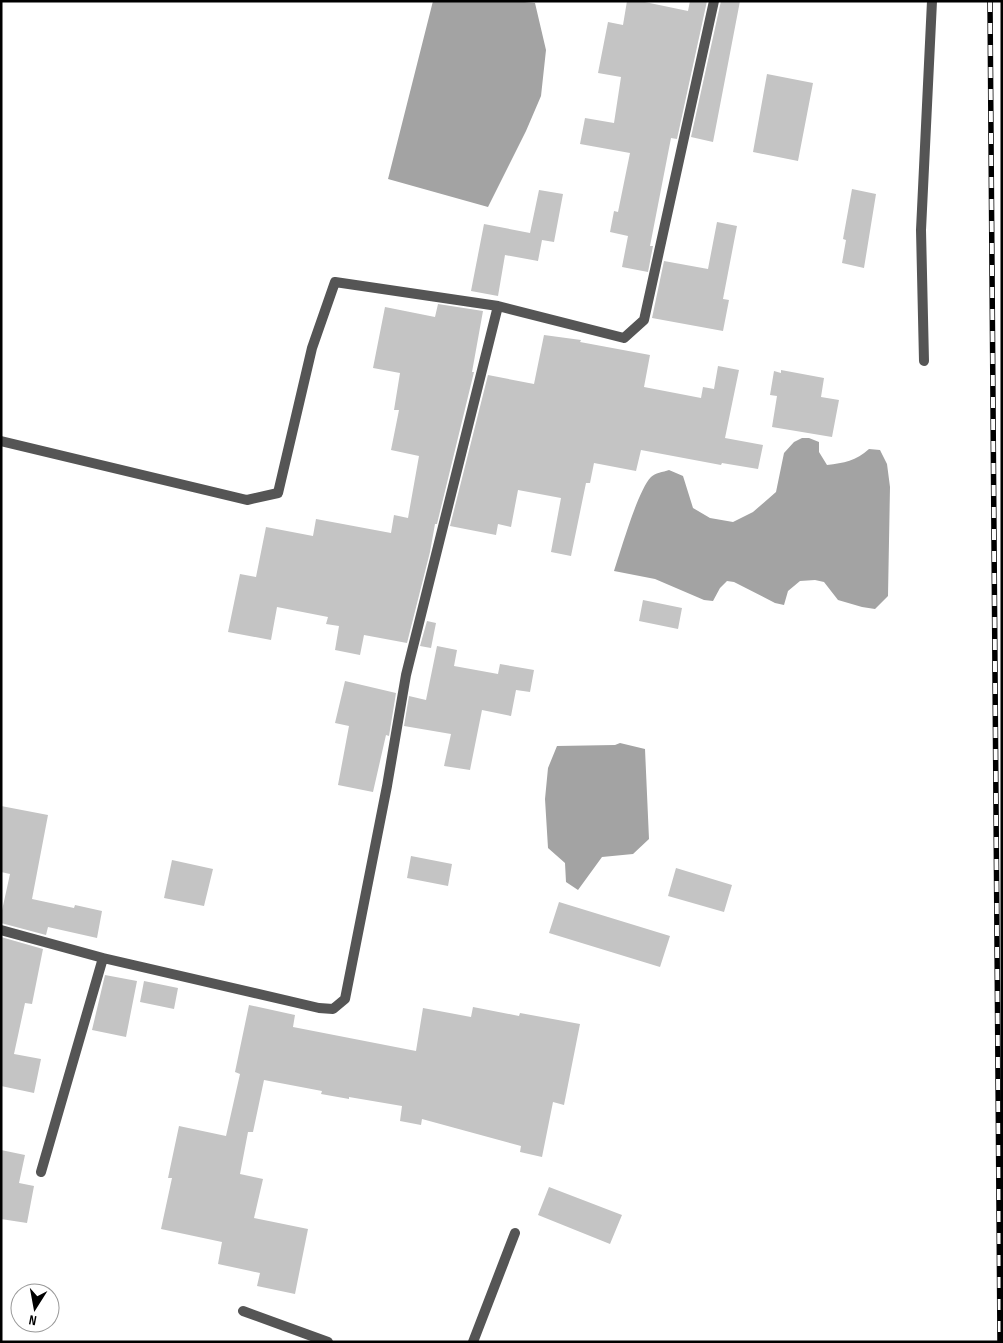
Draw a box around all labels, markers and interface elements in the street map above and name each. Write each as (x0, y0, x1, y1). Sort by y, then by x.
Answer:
north arrow (10, 1283, 60, 1333)
text: N (27, 1311, 38, 1329)

